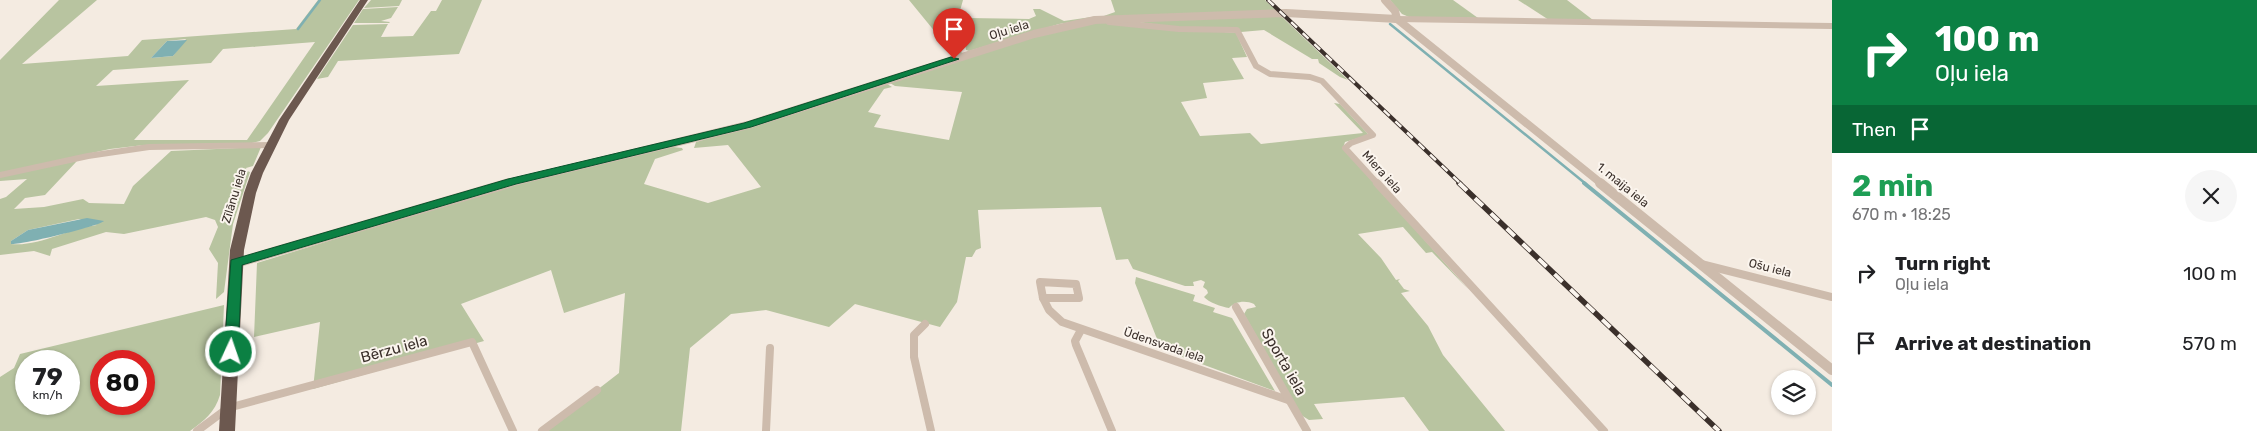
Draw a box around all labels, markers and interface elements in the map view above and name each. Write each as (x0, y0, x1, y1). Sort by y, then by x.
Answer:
pin (933, 8, 975, 59)
icon: arrive (940, 15, 968, 43)
street label: Oļu iela (988, 17, 1030, 43)
text: 100 m (1935, 18, 2040, 60)
icon: right (1852, 20, 1917, 85)
text: Oļu iela (1935, 60, 2009, 87)
icon: arrive (1906, 115, 1934, 143)
text: Then (1852, 118, 1896, 141)
street label: Miera iela (1359, 148, 1405, 196)
street label: 1. maija iela (1594, 160, 1652, 210)
street label: Zīlānu iela (219, 167, 249, 225)
text: 2 min (1852, 168, 1933, 204)
button: close (2185, 170, 2237, 222)
text: 670 m · 18:25 (1852, 205, 1951, 224)
text: Turn right (1895, 252, 1990, 275)
street label: Ošu iela (1747, 256, 1793, 280)
icon: right (1852, 259, 1880, 287)
text: 100 m (2183, 262, 2237, 285)
text: Oļu iela (1895, 275, 1949, 294)
position arrow (204, 325, 256, 377)
street label: Ūdensvada iela (1122, 325, 1206, 365)
street label: Sporta iela (1258, 325, 1310, 399)
icon: arrive (1852, 329, 1880, 357)
street label: Bērzu iela (359, 331, 429, 367)
text: Arrive at destination (1895, 332, 2091, 355)
text: 570 m (2182, 332, 2237, 355)
speed limit sign: 80 (90, 350, 155, 415)
text: 79 (32, 362, 63, 391)
map controls (1771, 370, 1816, 415)
button: layers (1771, 370, 1816, 415)
text: km/h (33, 388, 62, 402)

